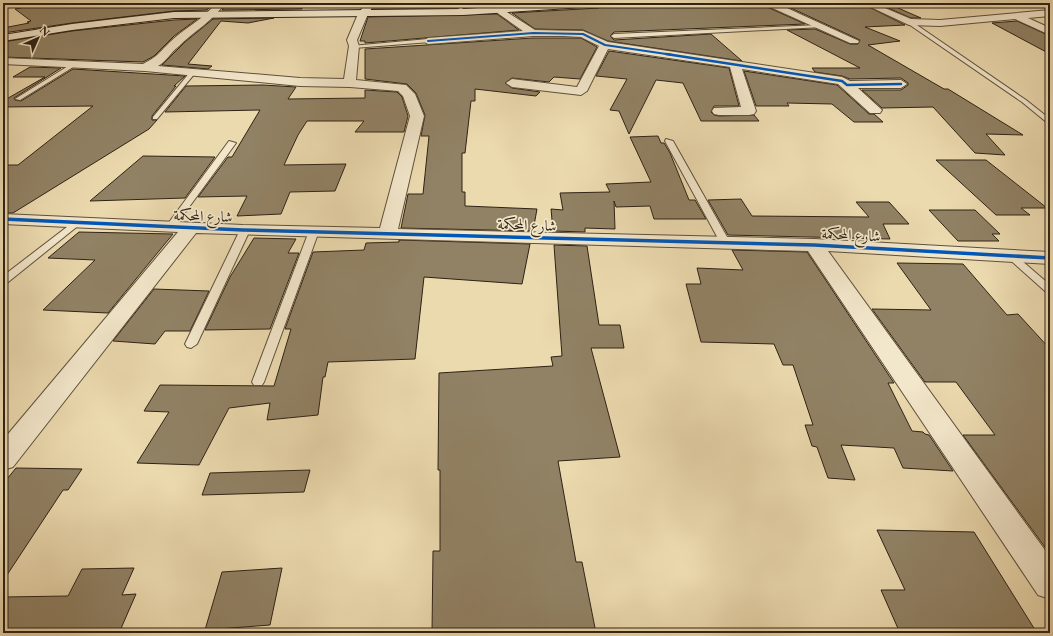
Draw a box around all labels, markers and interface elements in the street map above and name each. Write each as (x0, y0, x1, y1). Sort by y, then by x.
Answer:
north arrow (18, 18, 58, 58)
text: N (37, 23, 53, 39)
street label: شارع المحكمة (173, 205, 233, 230)
street label: شارع المحكمة (497, 214, 557, 239)
street label: شارع المحكمة (821, 223, 881, 250)

